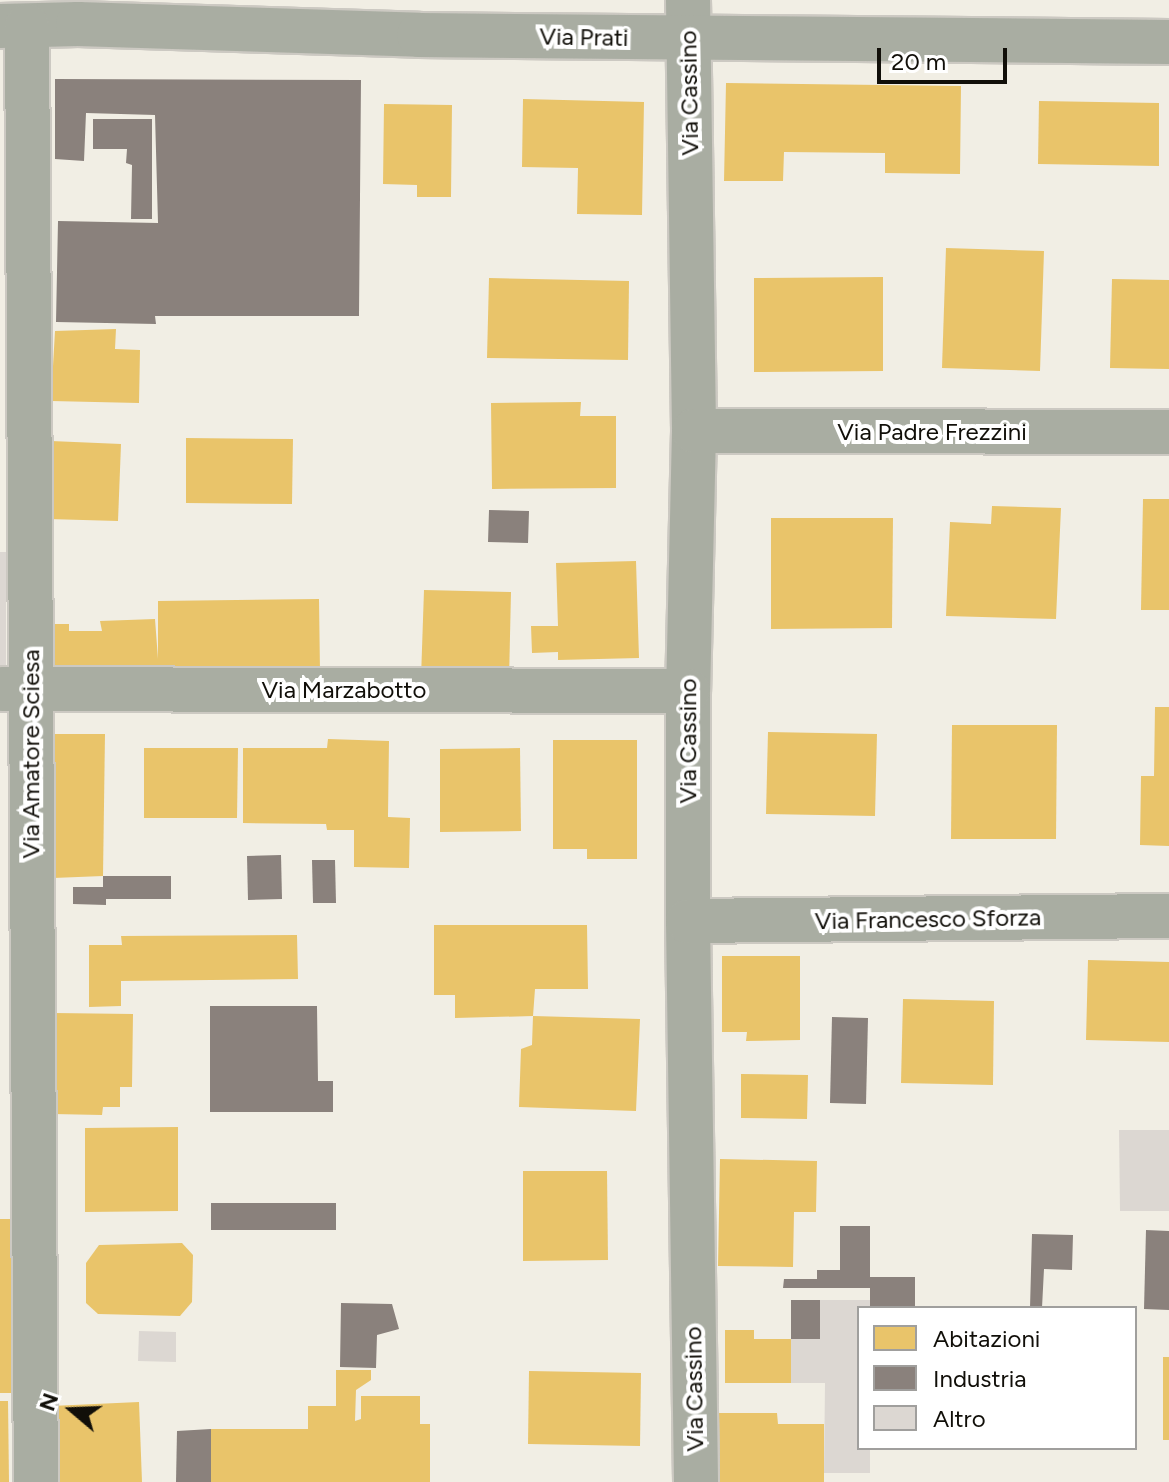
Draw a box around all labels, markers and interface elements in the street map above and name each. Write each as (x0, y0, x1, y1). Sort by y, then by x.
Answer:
street label: Via Prati (539, 22, 629, 52)
street label: Via Cassino (674, 30, 704, 156)
scale bar (881, 32, 1011, 82)
text: 20 m (891, 47, 946, 76)
street label: Via Padre Frezzini (837, 418, 1027, 446)
street label: Via Amatore Sciesa (17, 649, 45, 859)
street label: Via Marzabotto (261, 676, 427, 704)
street label: Via Cassino (674, 678, 702, 804)
street label: Via Francesco Sforza (814, 903, 1042, 935)
legend (857, 1306, 1137, 1450)
text: Abitazioni (933, 1324, 1040, 1353)
street label: Via Cassino (679, 1326, 709, 1452)
text: Industria (933, 1364, 1027, 1393)
north arrow (32, 1370, 112, 1450)
text: N (33, 1390, 64, 1414)
text: Altro (933, 1404, 986, 1433)

